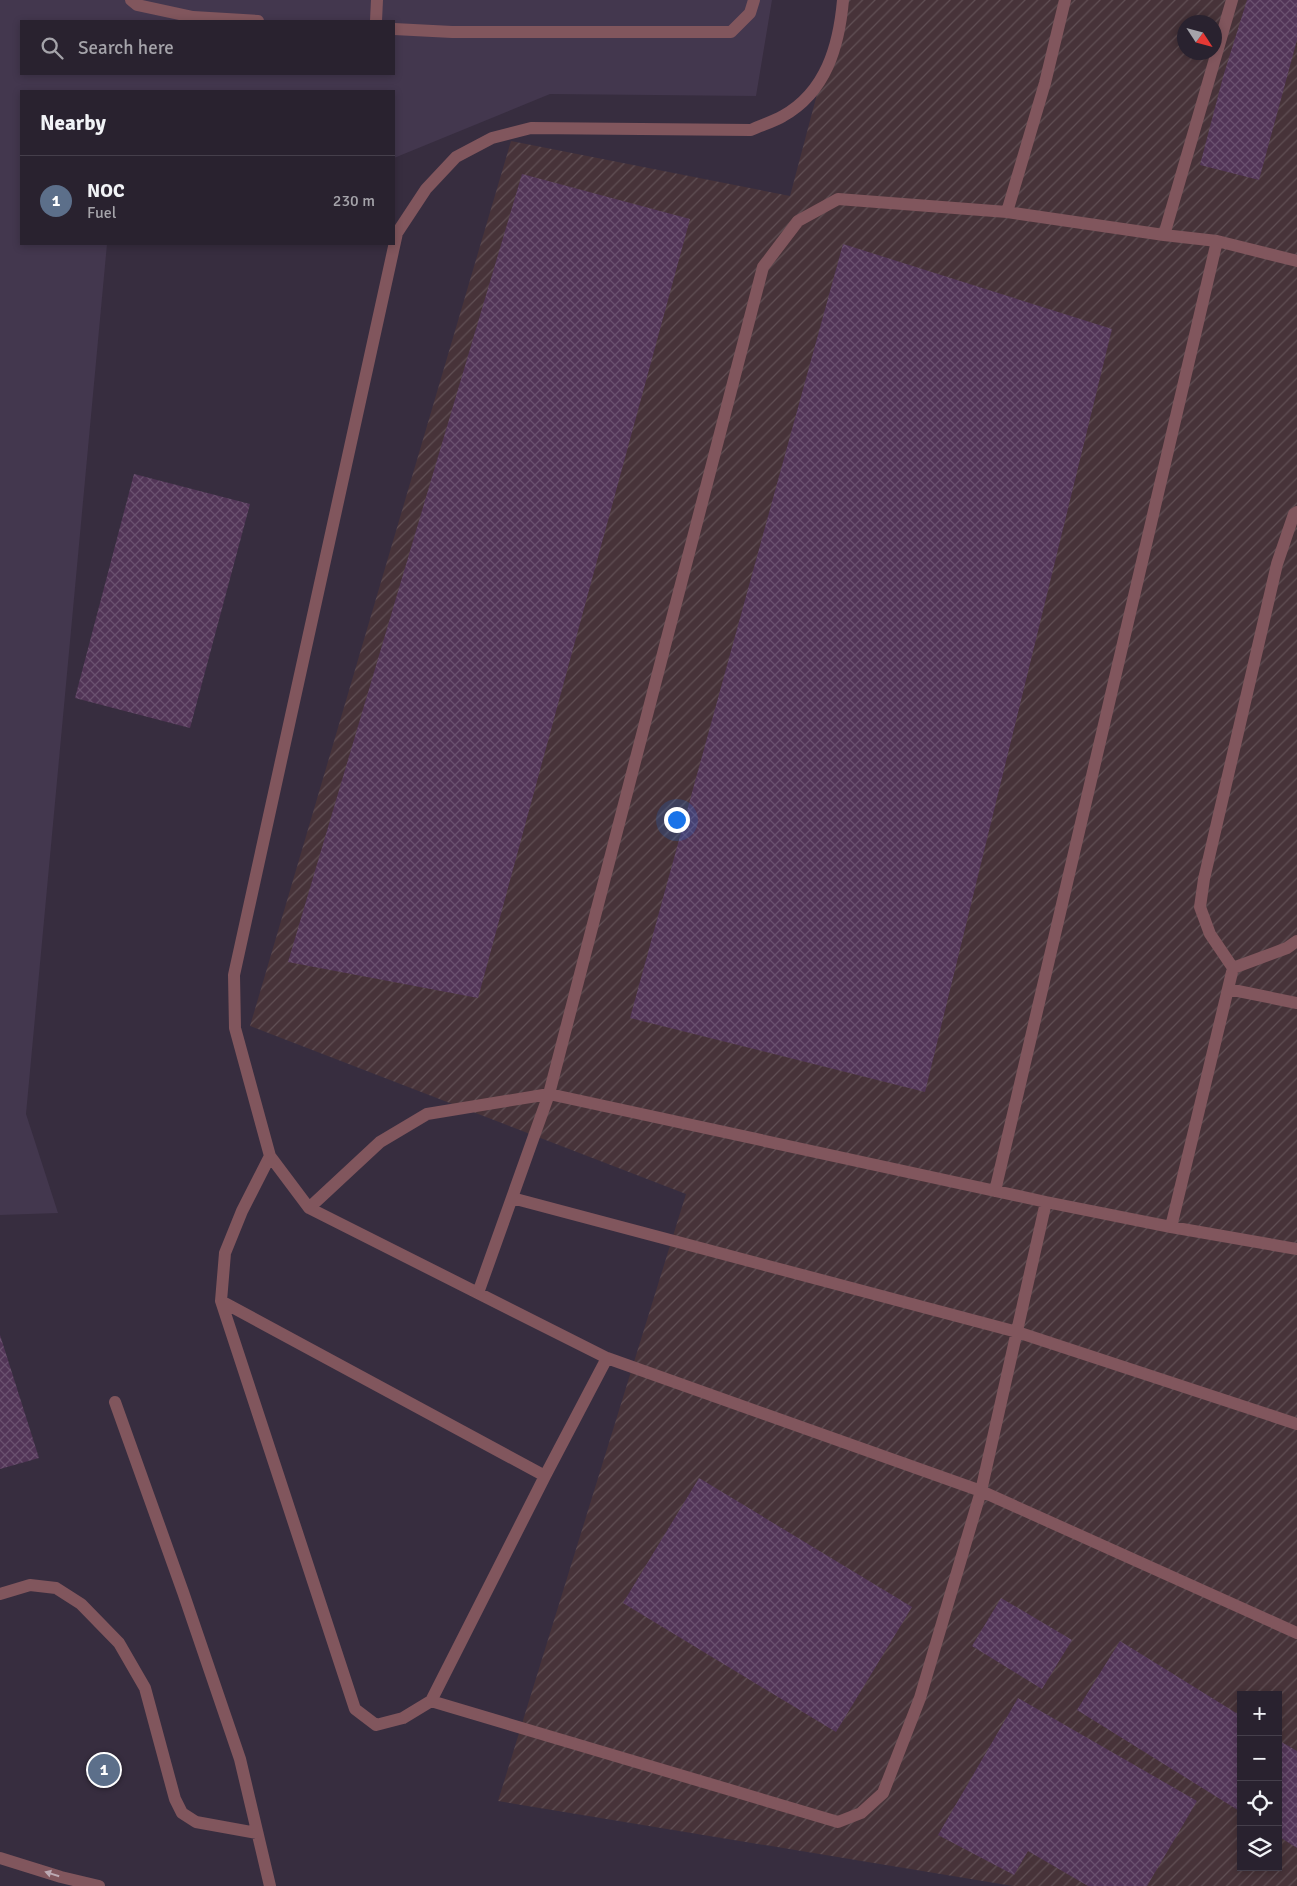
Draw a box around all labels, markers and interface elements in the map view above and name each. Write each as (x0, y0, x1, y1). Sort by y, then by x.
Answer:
north arrow (1177, 15, 1222, 60)
search box (20, 20, 395, 75)
icon: search (38, 34, 66, 62)
text: Search here (78, 36, 174, 60)
text: Nearby (40, 110, 106, 136)
text: NOC (87, 179, 124, 203)
text: 1 (52, 191, 60, 211)
text: 230 m (333, 191, 375, 211)
text: Fuel (87, 203, 116, 223)
your location (664, 807, 690, 833)
map controls (1237, 1691, 1282, 1871)
button: + (1237, 1691, 1282, 1736)
button: − (1237, 1736, 1282, 1781)
pin: 1 (88, 1751, 120, 1789)
button: locate (1237, 1781, 1282, 1826)
button: layers (1237, 1826, 1282, 1871)
one-way arrow (44, 1870, 59, 1878)

